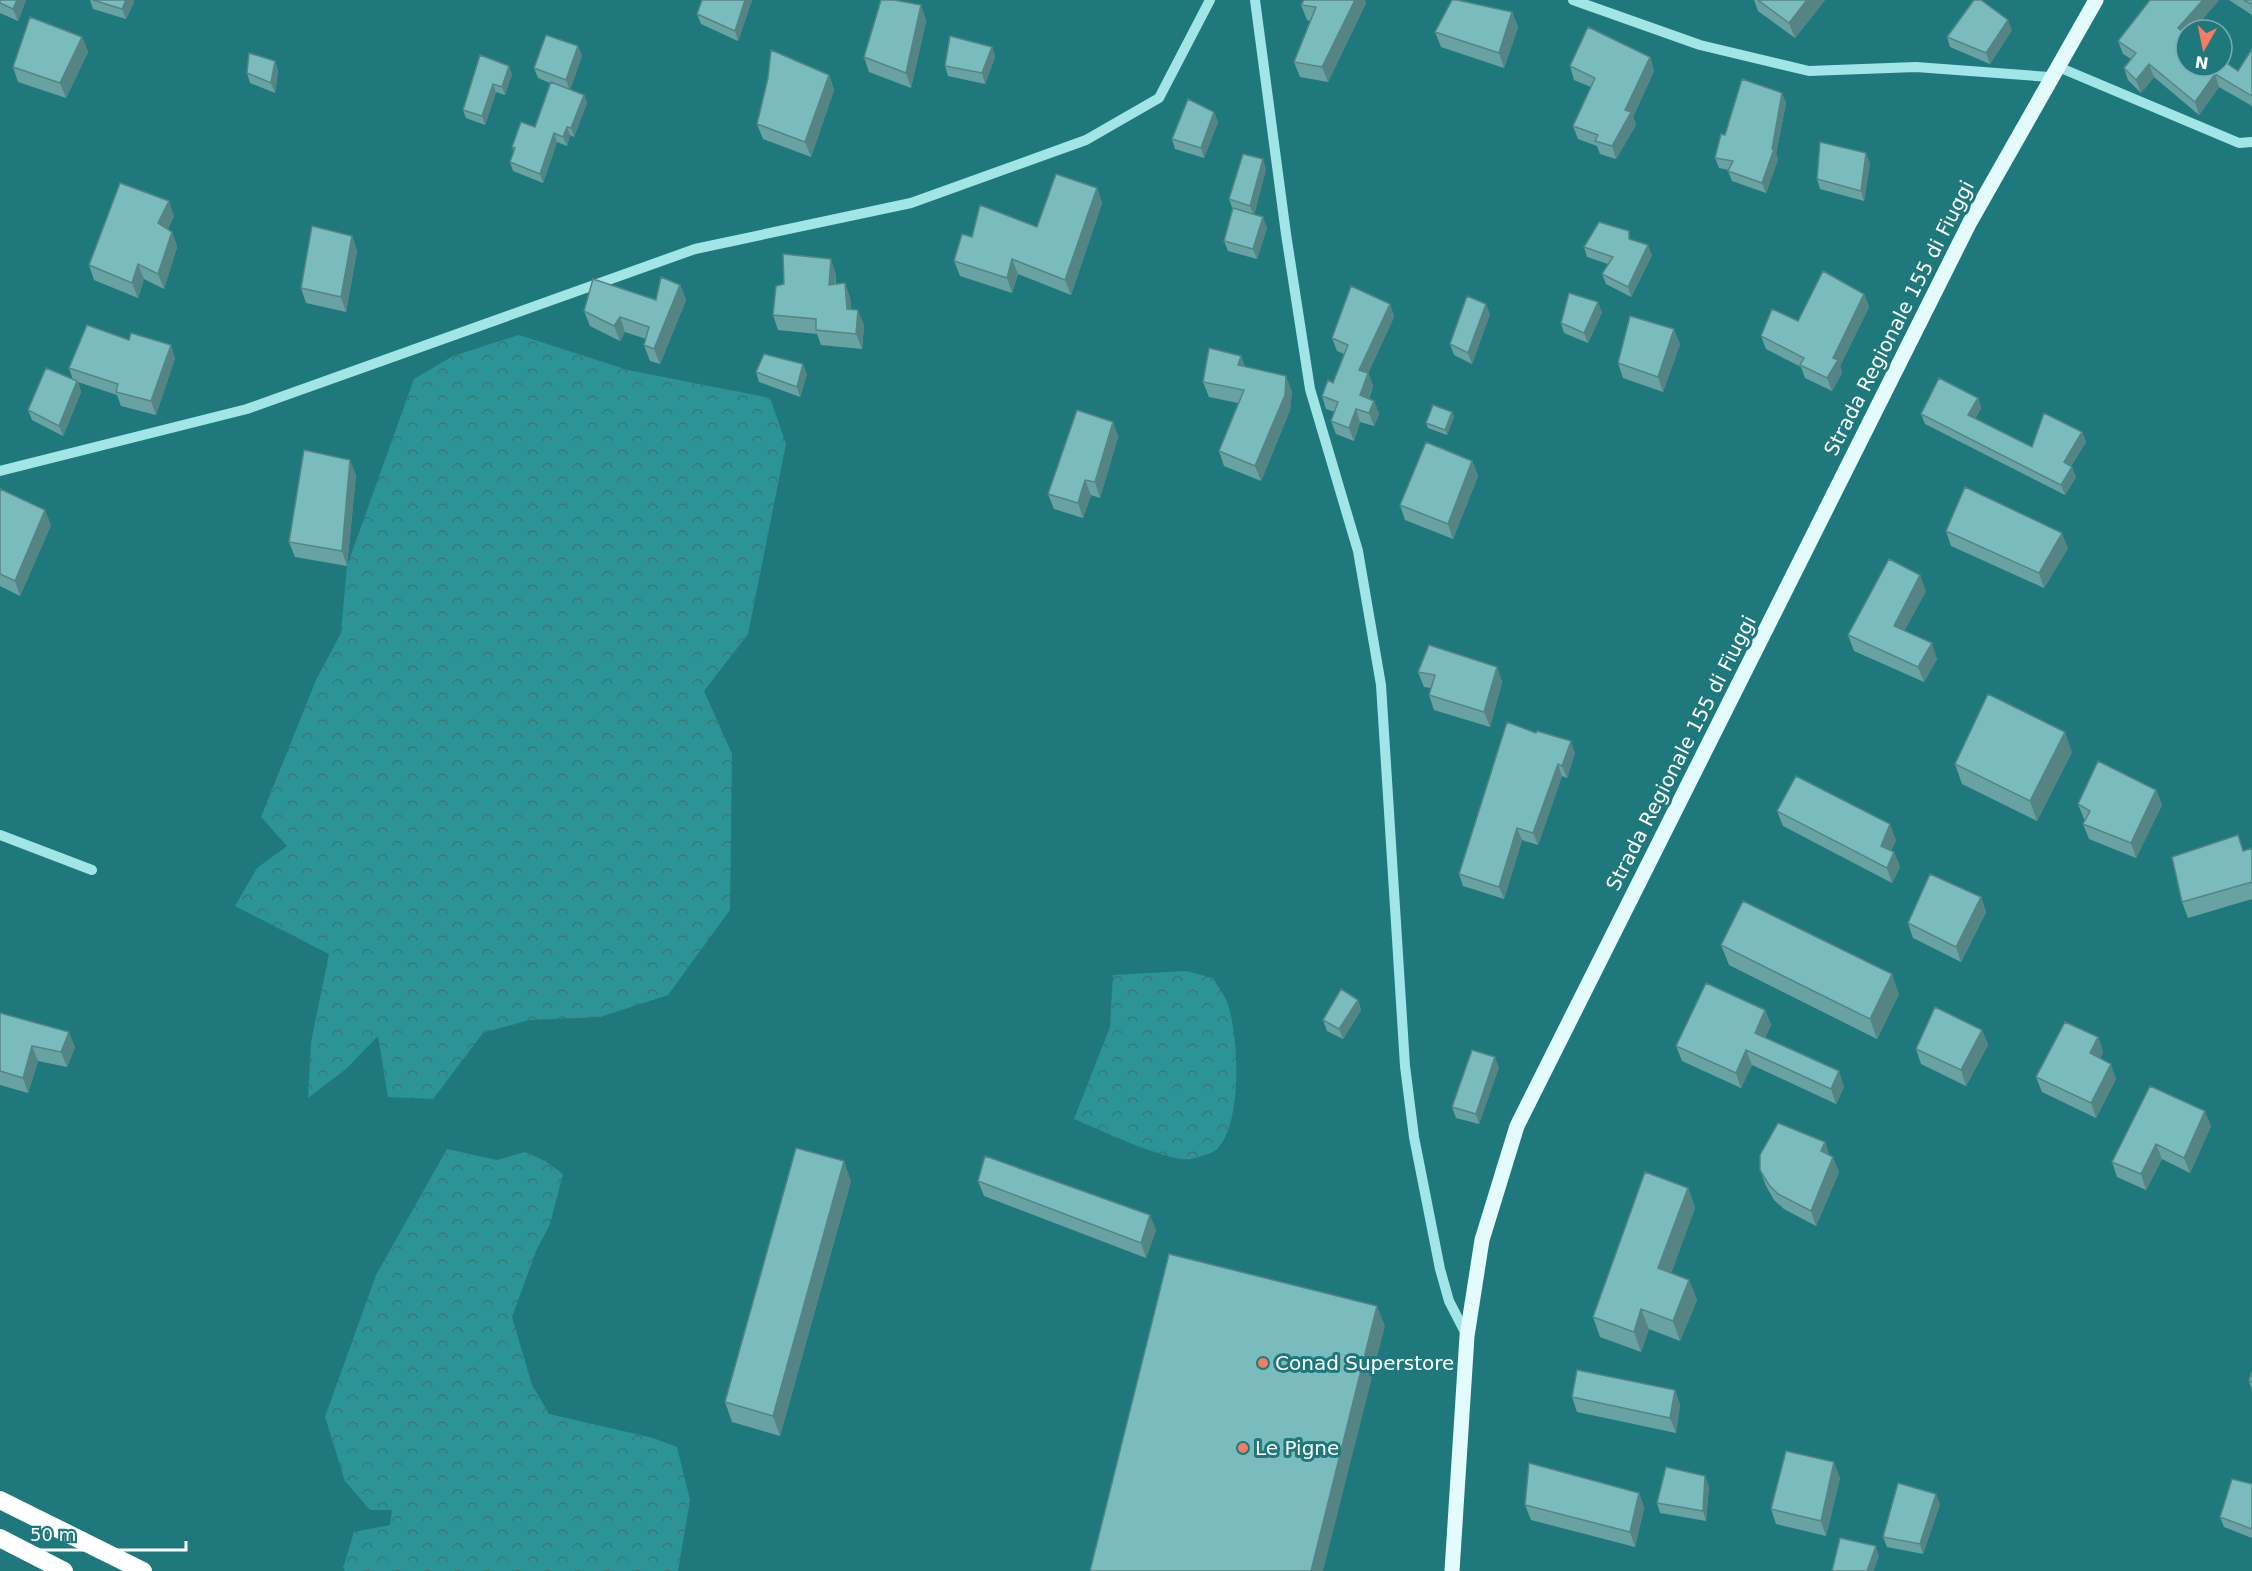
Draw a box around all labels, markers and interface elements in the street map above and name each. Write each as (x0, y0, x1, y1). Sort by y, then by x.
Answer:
north arrow (2174, 18, 2234, 78)
text: N (2194, 52, 2210, 73)
street label: Strada Regionale 155 di Fiuggi (1819, 176, 1979, 460)
street label: Strada Regionale 155 di Fiuggi (1601, 611, 1761, 895)
place label: Conad Superstore (1275, 1351, 1454, 1375)
marker: Conad Superstore (1256, 1356, 1270, 1370)
place label: Le Pigne (1255, 1436, 1339, 1460)
marker: Le Pigne (1236, 1441, 1250, 1455)
scale bar (21, 1514, 186, 1552)
text: 50 m (30, 1524, 76, 1545)

